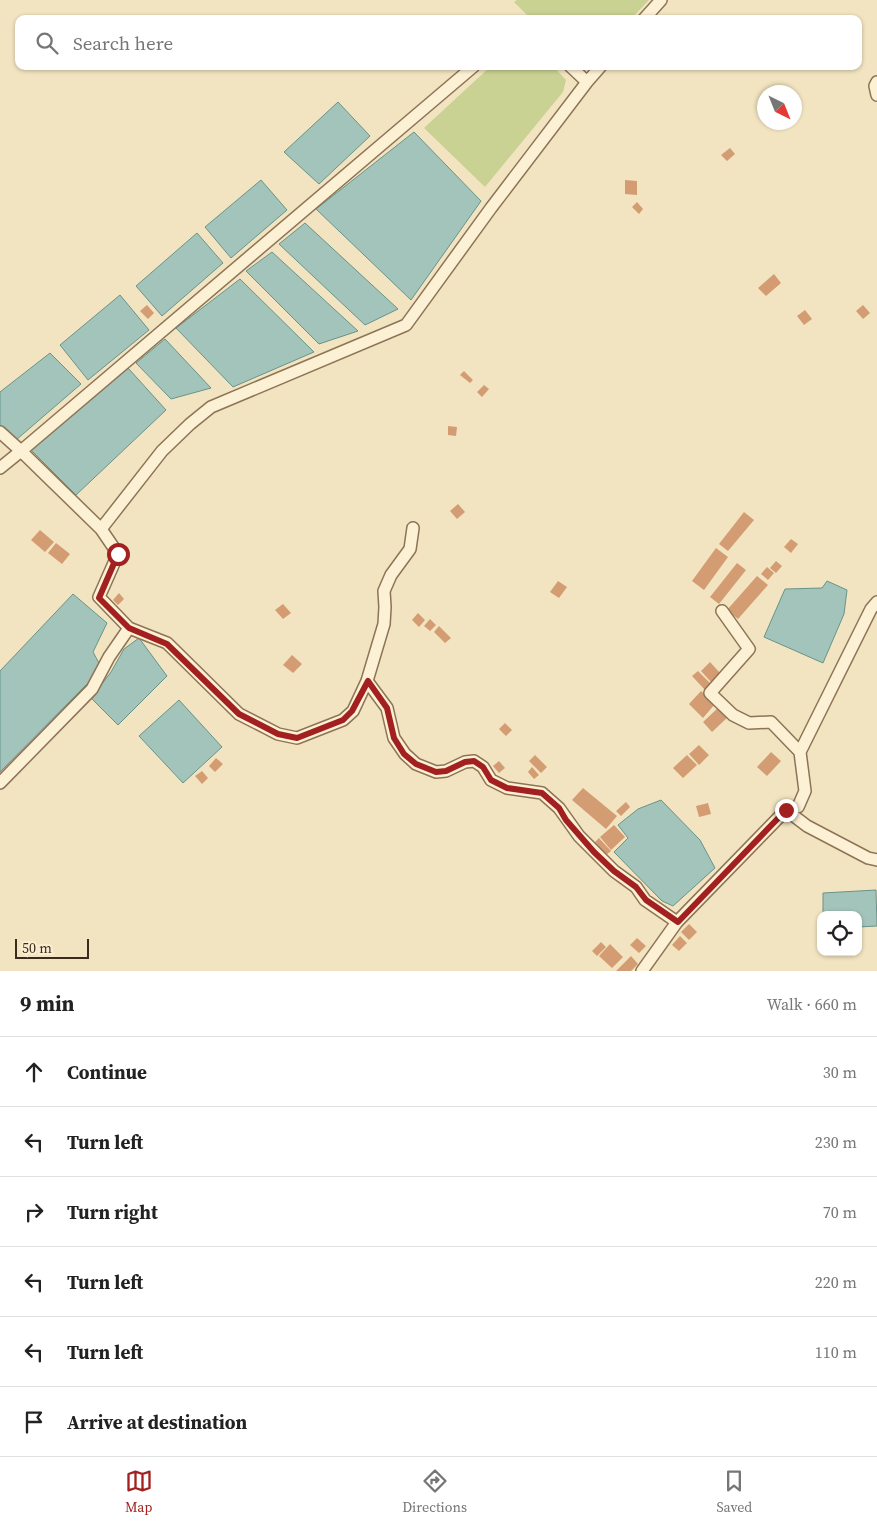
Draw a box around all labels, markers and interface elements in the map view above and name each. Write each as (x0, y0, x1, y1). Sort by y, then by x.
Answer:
search box (15, 15, 862, 70)
icon: search (33, 29, 61, 57)
text: Search here (73, 30, 173, 56)
north arrow (757, 85, 802, 130)
route start (107, 543, 130, 566)
route end (775, 799, 798, 822)
map controls (817, 911, 862, 956)
button: locate (817, 911, 862, 956)
scale bar (15, 936, 89, 959)
text: 50 m (22, 938, 52, 958)
text: 9 min (20, 989, 75, 1018)
text: Walk · 660 m (767, 993, 857, 1015)
icon: ahead (20, 1058, 48, 1086)
text: Continue (67, 1059, 147, 1085)
text: 30 m (823, 1061, 857, 1083)
icon: left (20, 1128, 48, 1156)
text: Turn left (67, 1129, 143, 1155)
text: 230 m (815, 1131, 857, 1153)
icon: right (20, 1198, 48, 1226)
text: Turn right (67, 1199, 158, 1225)
text: 70 m (823, 1201, 857, 1223)
icon: left (20, 1268, 48, 1296)
text: Turn left (67, 1269, 143, 1295)
text: 220 m (815, 1271, 857, 1293)
icon: left (20, 1338, 48, 1366)
text: Turn left (67, 1339, 143, 1365)
text: 110 m (815, 1341, 857, 1363)
icon: arrive (20, 1408, 48, 1436)
text: Arrive at destination (67, 1409, 247, 1435)
tab: Map (125, 1467, 153, 1517)
tab: Directions (402, 1467, 467, 1517)
tab: Saved (716, 1467, 752, 1517)

